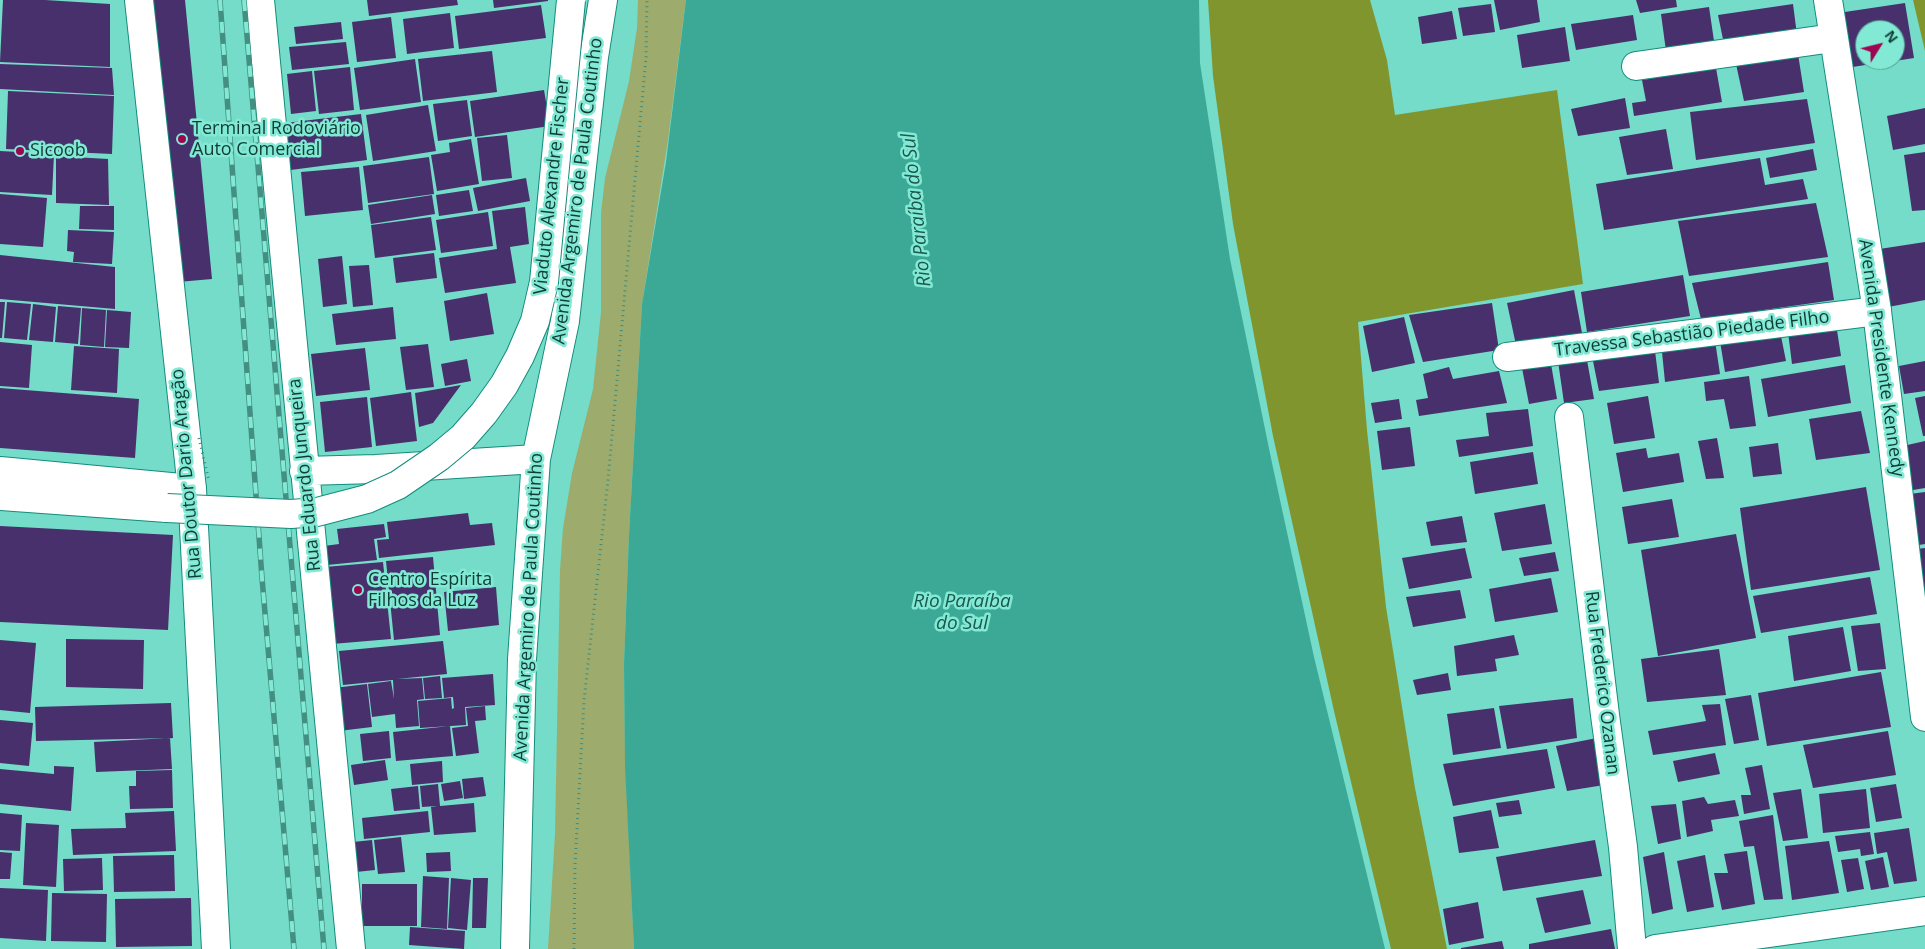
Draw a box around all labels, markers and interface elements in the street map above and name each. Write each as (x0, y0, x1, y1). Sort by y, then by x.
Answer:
north arrow (1855, 20, 1905, 70)
text: N (1881, 26, 1903, 47)
street label: Avenida Argemiro de Paula Coutinho (548, 37, 608, 345)
street label: Viaduto Alexandre Fischer (530, 76, 574, 296)
place label: Terminal Rodoviário Auto Comercial (192, 118, 361, 160)
water label: Rio Paraíba do Sul (898, 132, 936, 288)
marker: Terminal Rodoviário Auto Comercial (176, 133, 188, 145)
place label: Sicoob (30, 140, 86, 162)
marker: Sicoob (14, 145, 26, 157)
street label: Avenida Presidente Kennedy (1854, 238, 1908, 478)
street label: Travessa Sebastião Piedade Filho (1553, 306, 1831, 362)
street label: Rua Doutor Dario Aragão (167, 368, 207, 580)
street label: Rua Eduardo Junqueira (284, 378, 326, 572)
street label: Avenida Argemiro de Paula Coutinho (510, 452, 548, 762)
place label: Centro Espírita Filhos da Luz (368, 569, 492, 612)
marker: Centro Espírita Filhos da Luz (352, 584, 364, 596)
street label: Rua Frederico Ozanan (1580, 590, 1624, 776)
water label: Rio Paraíba do Sul (913, 591, 1011, 635)

